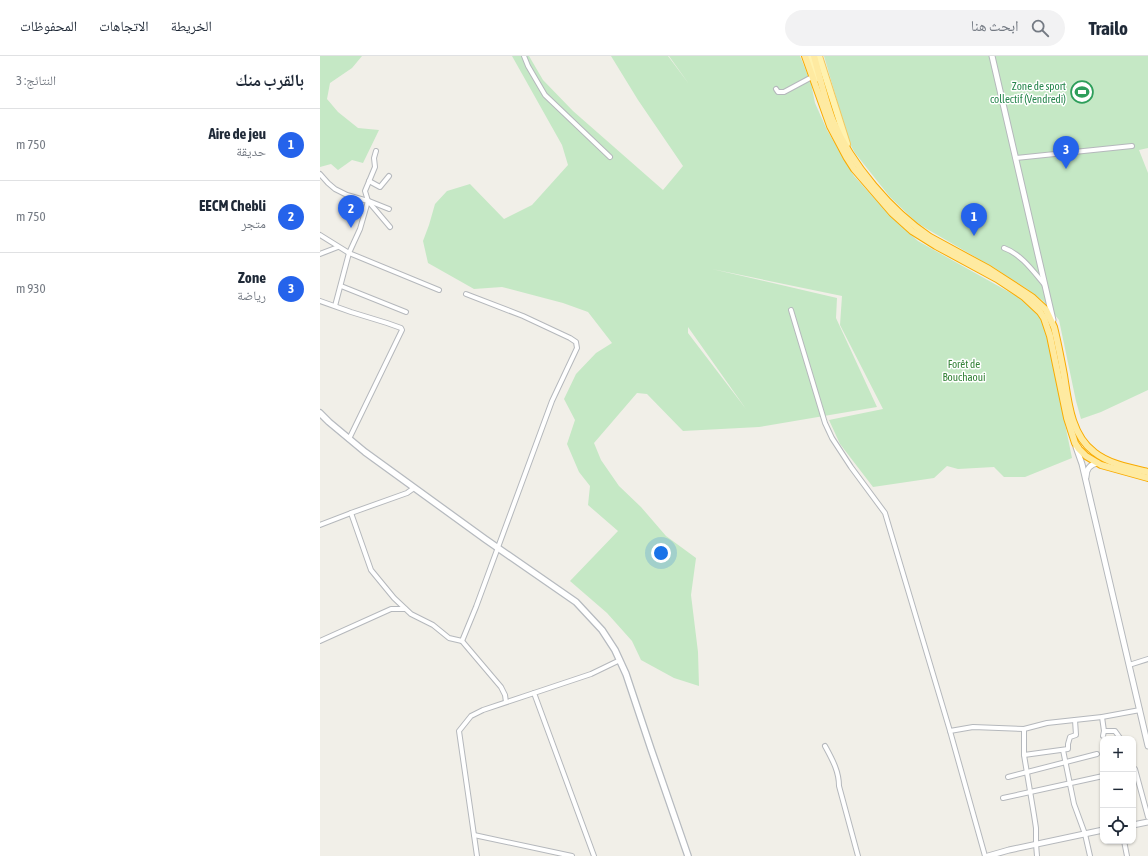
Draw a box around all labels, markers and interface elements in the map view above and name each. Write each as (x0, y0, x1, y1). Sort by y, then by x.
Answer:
search box (785, 10, 1065, 46)
text: ابحث هنا (971, 17, 1019, 34)
icon: search (1029, 17, 1051, 39)
text: Trailo (1089, 17, 1128, 39)
text: المحفوظات (20, 18, 77, 34)
text: الاتجاهات (99, 18, 149, 34)
text: الخريطة (171, 18, 212, 34)
text: بالقرب منك (235, 70, 304, 90)
text: النتائج: 3 (16, 73, 56, 88)
sports icon: Zone de sport collectif (Vendredi) (1069, 79, 1095, 105)
place label: Zone de sport collectif (Vendredi) (990, 80, 1066, 105)
text: Aire de jeu (208, 125, 266, 142)
pin: 3 (1053, 136, 1079, 169)
text: 750 m (16, 137, 46, 152)
text: 1 (288, 137, 294, 152)
text: حديقة (236, 144, 266, 159)
pin: 2 (338, 195, 364, 228)
text: EECM Chebli (199, 197, 266, 214)
pin: 1 (961, 203, 987, 236)
text: 750 m (16, 209, 46, 224)
text: 2 (288, 209, 294, 224)
text: متجر (241, 216, 266, 231)
text: Zone (238, 269, 266, 286)
text: 930 m (16, 281, 46, 296)
text: 3 (288, 281, 294, 296)
text: رياضة (237, 288, 266, 303)
park label: Forêt de Bouchaoui (942, 358, 986, 383)
your location (651, 543, 671, 563)
map controls (1100, 736, 1136, 844)
button: + (1100, 736, 1136, 772)
button: − (1100, 772, 1136, 808)
button: locate (1100, 808, 1136, 844)

